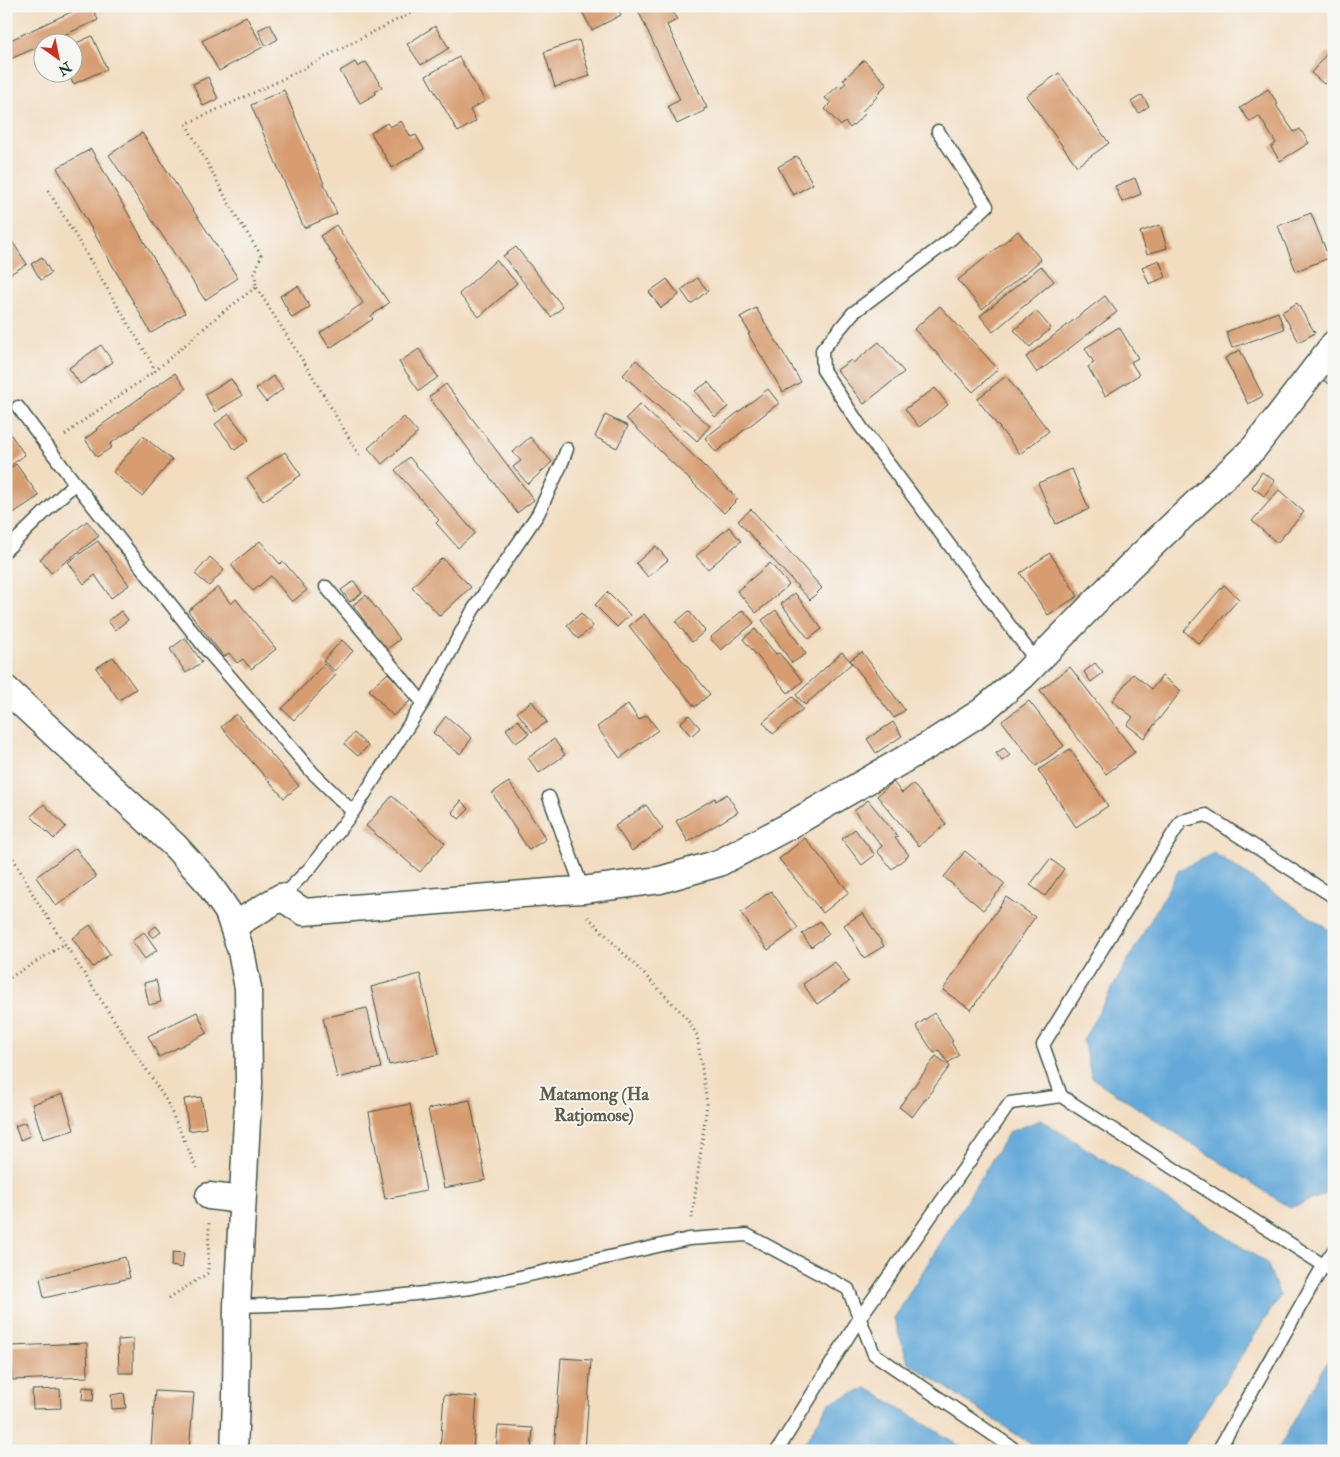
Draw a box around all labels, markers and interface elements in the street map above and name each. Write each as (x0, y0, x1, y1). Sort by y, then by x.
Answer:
north arrow (32, 32, 82, 82)
text: N (55, 57, 76, 79)
district label: Matamong (Ha Ratjomose) (538, 1083, 649, 1127)

